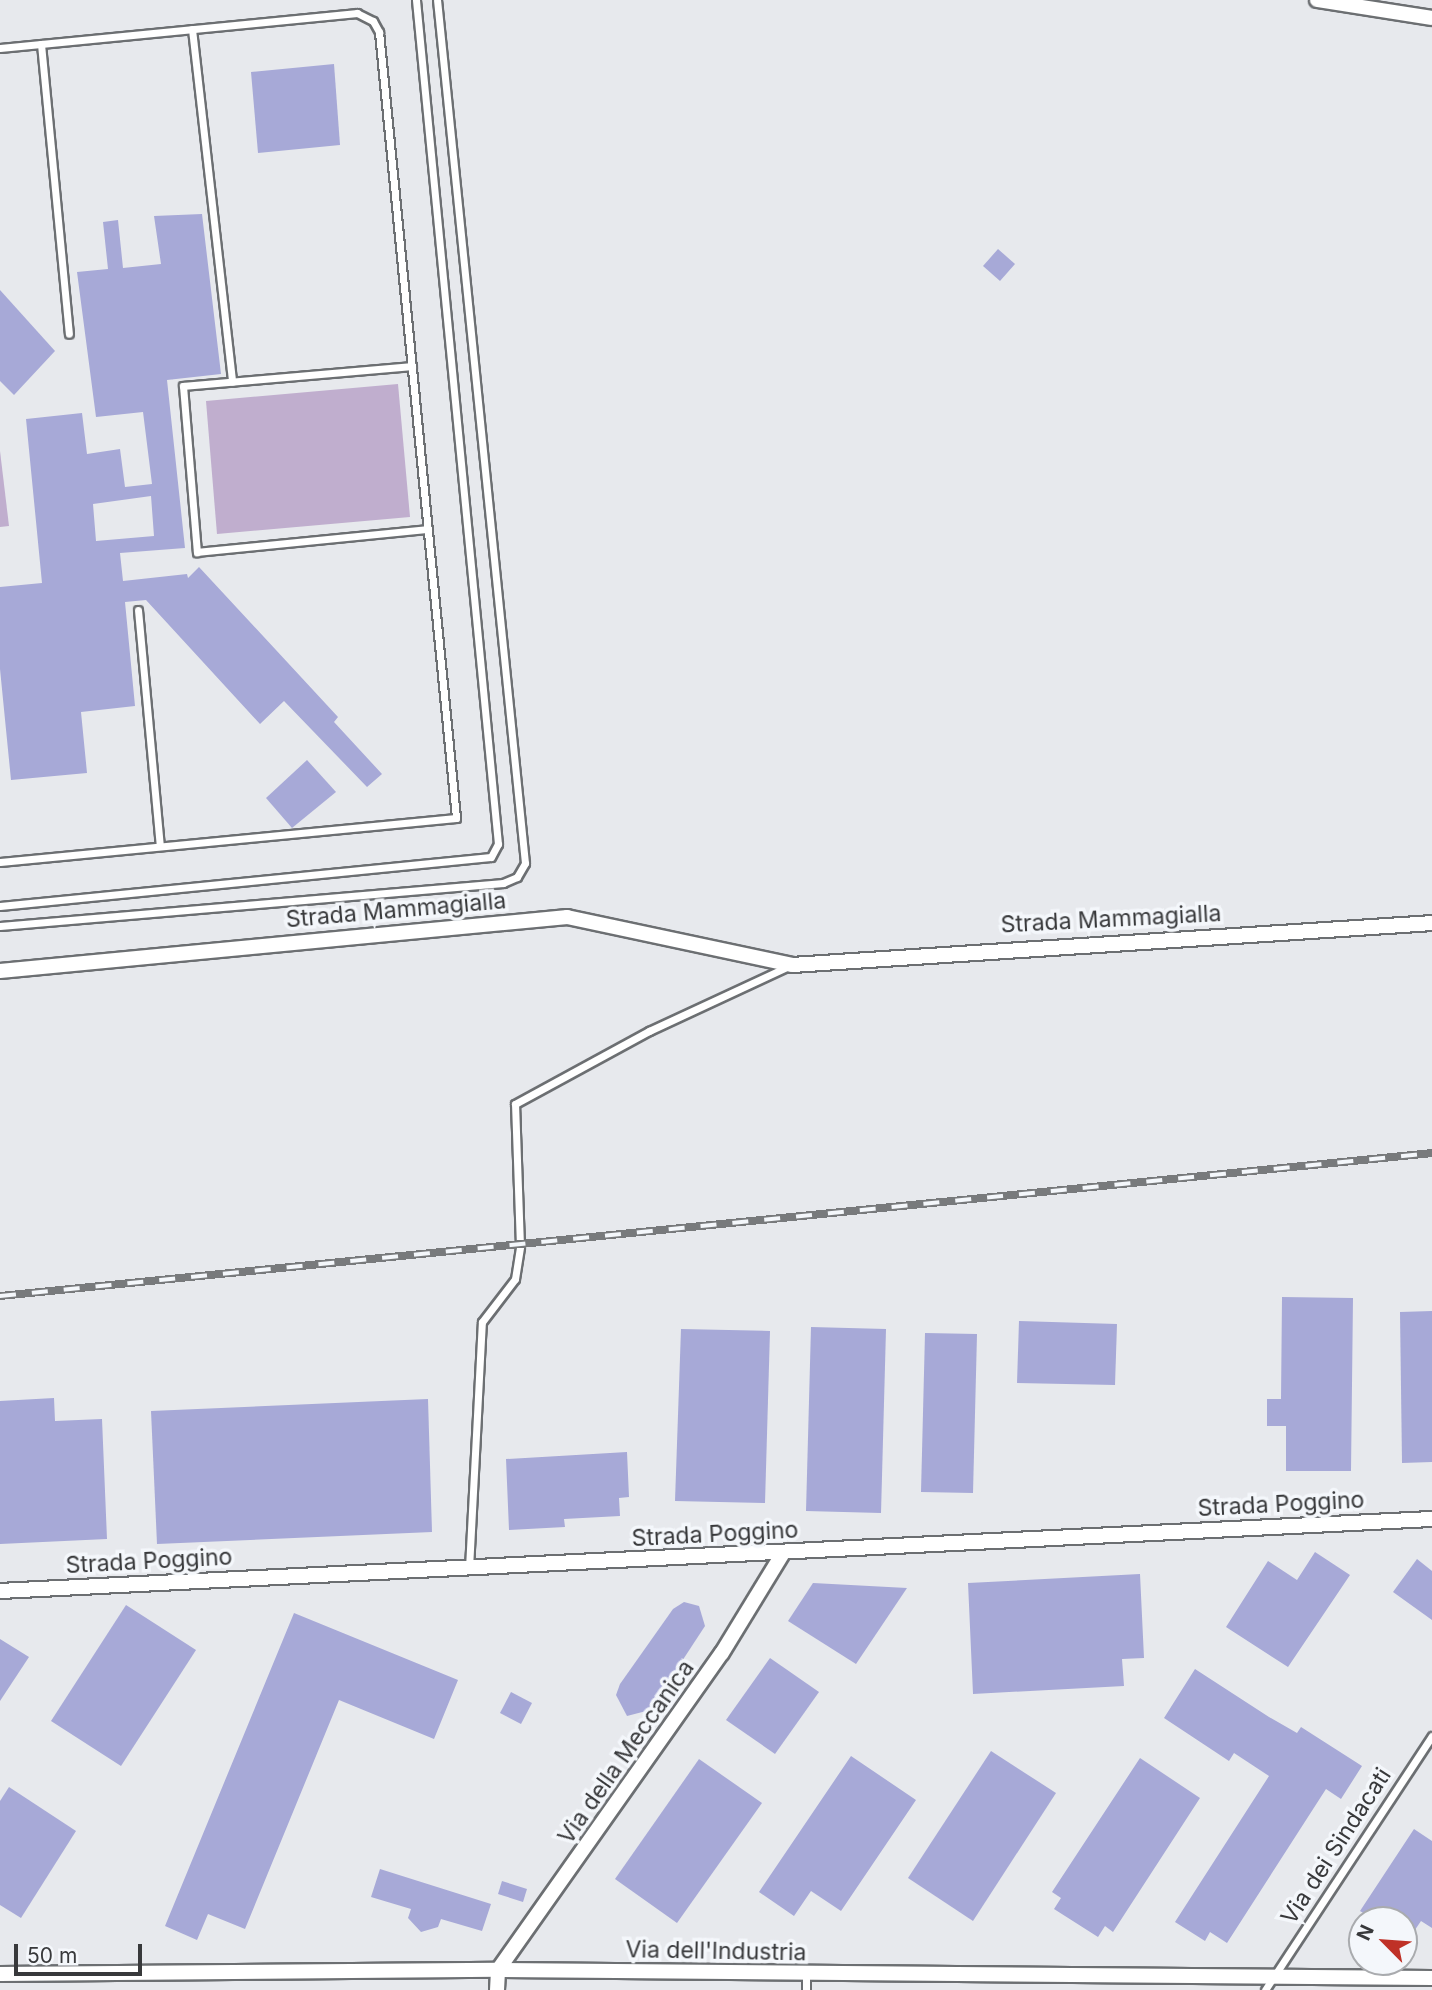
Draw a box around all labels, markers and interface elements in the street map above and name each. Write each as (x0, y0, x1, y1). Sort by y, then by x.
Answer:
street label: Strada Mammagialla (285, 887, 507, 933)
street label: Strada Mammagialla (1000, 899, 1222, 939)
street label: Strada Poggino (1197, 1486, 1365, 1522)
street label: Strada Poggino (631, 1516, 799, 1552)
street label: Strada Poggino (65, 1543, 233, 1579)
street label: Via della Meccanica (552, 1655, 700, 1849)
street label: Via dei Sindacati (1275, 1763, 1397, 1929)
north arrow (1348, 1906, 1418, 1976)
text: N (1352, 1921, 1379, 1944)
scale bar (18, 1930, 145, 1974)
street label: Via dell'Industria (625, 1936, 807, 1966)
text: 50 m (27, 1943, 77, 1968)

